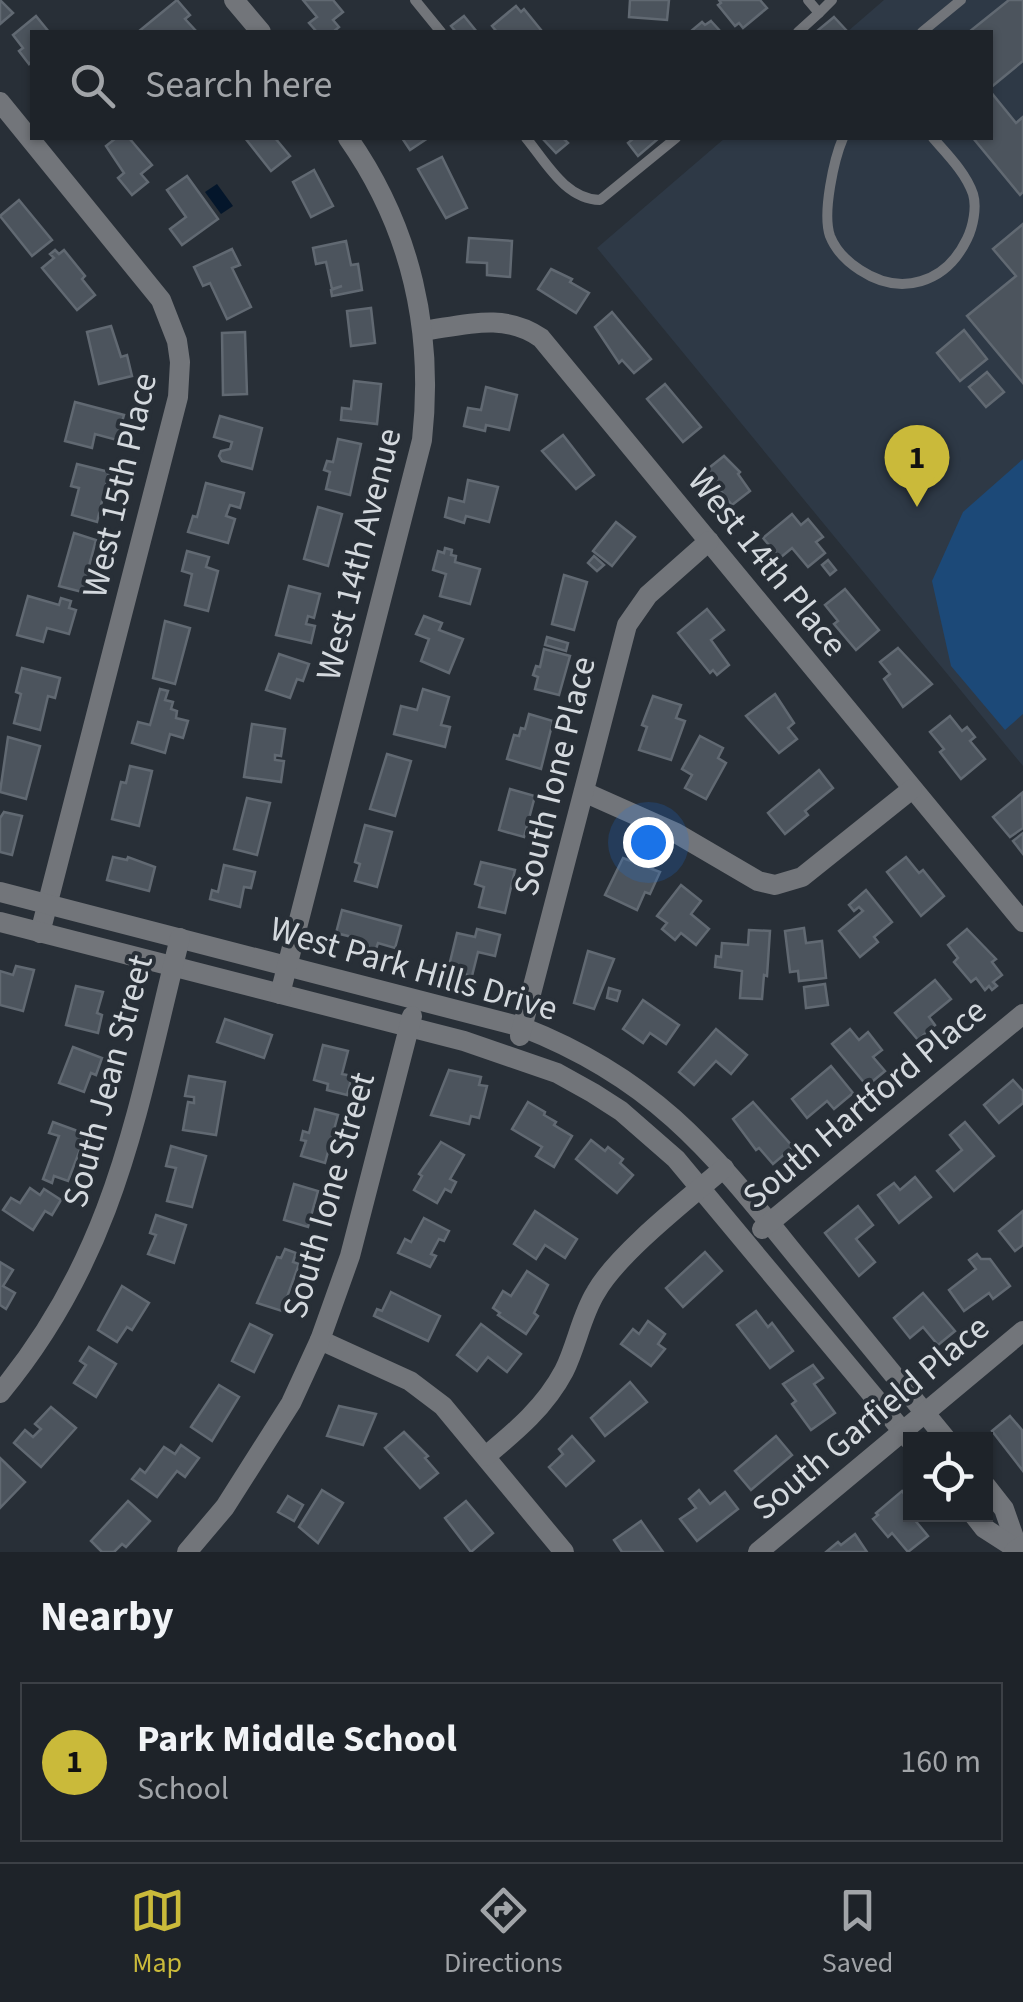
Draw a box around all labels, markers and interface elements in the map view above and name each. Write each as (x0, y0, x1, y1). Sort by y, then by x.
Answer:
search box (30, 30, 993, 140)
icon: search (65, 58, 120, 113)
text: Search here (145, 58, 332, 112)
street label: West 15th Place (70, 368, 170, 603)
street label: West 14th Avenue (303, 423, 414, 686)
pin: 1 (884, 424, 950, 507)
street label: West 14th Place (676, 458, 859, 667)
street label: South Ione Place (501, 651, 609, 901)
your location (623, 817, 674, 868)
street label: West Park Hills Drive (264, 904, 563, 1034)
street label: South Jean Street (50, 949, 166, 1213)
street label: South Hartford Place (732, 987, 997, 1221)
street label: South Ione Street (270, 1066, 388, 1324)
street label: South Garfield Place (741, 1303, 1000, 1532)
map controls (903, 1432, 993, 1522)
button: locate (903, 1432, 993, 1522)
text: Nearby (40, 1587, 174, 1647)
text: Park Middle School (137, 1712, 457, 1766)
text: 1 (66, 1739, 83, 1785)
text: 160 m (900, 1739, 981, 1785)
text: School (137, 1766, 229, 1812)
tab: Map (130, 1883, 185, 1983)
tab: Directions (444, 1883, 563, 1983)
tab: Saved (822, 1883, 893, 1983)

